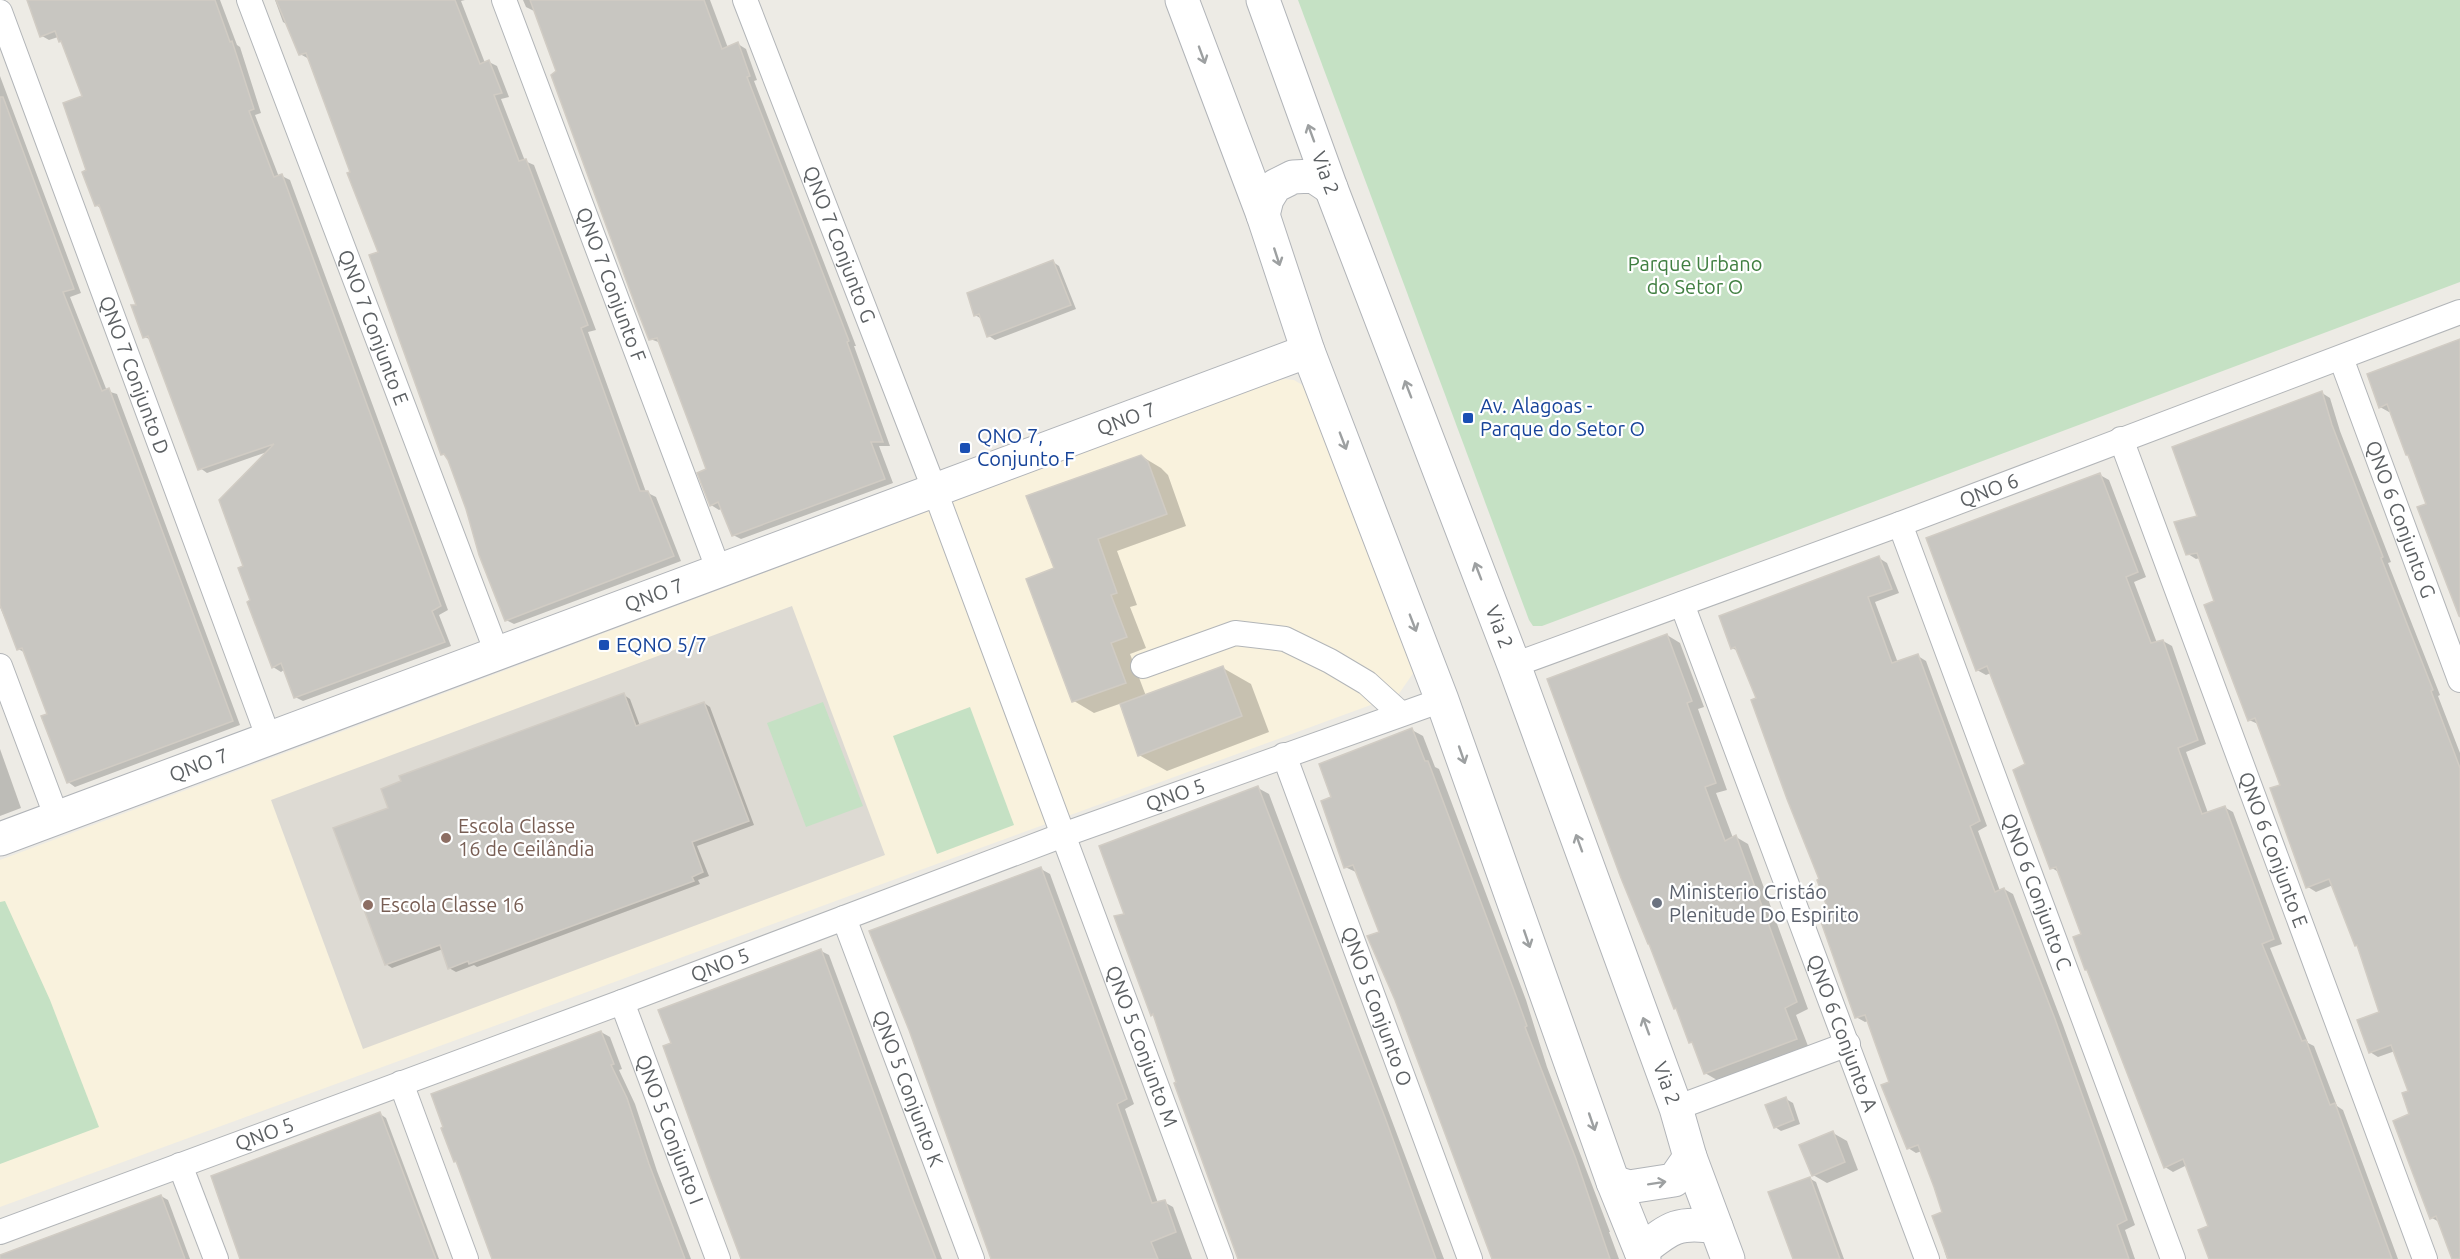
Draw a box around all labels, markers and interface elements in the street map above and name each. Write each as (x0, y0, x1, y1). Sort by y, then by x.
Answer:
one-way arrow (1198, 45, 1209, 64)
one-way arrow (1305, 124, 1316, 143)
street label: Via 2 (1308, 148, 1344, 198)
street label: QNO 7 Conjunto G (799, 162, 881, 326)
street label: QNO 7 Conjunto F (572, 204, 651, 365)
street label: QNO 7 Conjunto E (334, 246, 414, 408)
one-way arrow (1272, 247, 1283, 266)
park label: Parque Urbano do Setor O (1628, 252, 1762, 298)
street label: QNO 7 Conjunto D (95, 292, 175, 457)
one-way arrow (1402, 380, 1413, 399)
place label: Av. Alagoas - Parque do Setor O (1480, 394, 1645, 440)
street label: QNO 7 (1093, 397, 1159, 440)
marker: Av. Alagoas - Parque do Setor O (1461, 411, 1475, 425)
place label: QNO 7, Conjunto F (977, 424, 1075, 470)
one-way arrow (1338, 431, 1349, 450)
street label: QNO 6 Conjunto G (2361, 437, 2441, 601)
marker: QNO 7, Conjunto F (958, 441, 972, 455)
street label: QNO 6 (1956, 468, 2021, 511)
one-way arrow (1472, 562, 1483, 581)
street label: QNO 7 (621, 573, 686, 616)
street label: Via 2 (1481, 602, 1519, 652)
one-way arrow (1408, 613, 1419, 632)
place label: EQNO 5/7 (616, 633, 707, 656)
marker: EQNO 5/7 (597, 638, 611, 652)
street label: QNO 7 (166, 743, 231, 786)
one-way arrow (1457, 745, 1468, 764)
street label: QNO 6 Conjunto E (2234, 769, 2313, 931)
street label: QNO 5 (1142, 773, 1208, 816)
street label: QNO 6 Conjunto C (1997, 810, 2077, 973)
place label: Escola Classe 16 de Ceilândia (458, 814, 594, 860)
marker: Escola Classe 16 de Ceilândia (439, 831, 453, 845)
one-way arrow (1572, 834, 1583, 852)
place label: Ministerio Cristáo Plenitude Do Espirito (1669, 880, 1859, 926)
place label: Escola Classe 16 (380, 893, 524, 916)
marker: Ministerio Cristáo Plenitude Do Espirito (1650, 896, 1664, 910)
marker: Escola Classe 16 (361, 898, 375, 912)
street label: QNO 5 Conjunto O (1337, 923, 1417, 1089)
one-way arrow (1522, 929, 1533, 947)
street label: QNO 5 (687, 943, 753, 986)
street label: QNO 6 Conjunto A (1803, 951, 1883, 1115)
street label: QNO 5 Conjunto M (1102, 962, 1183, 1130)
street label: QNO 5 Conjunto K (869, 1007, 948, 1170)
one-way arrow (1639, 1017, 1650, 1036)
street label: QNO 5 Conjunto I (632, 1051, 709, 1207)
street label: Via 2 (1649, 1058, 1686, 1108)
street label: QNO 5 (232, 1112, 297, 1155)
one-way arrow (1587, 1113, 1598, 1131)
one-way arrow (1647, 1177, 1666, 1188)

